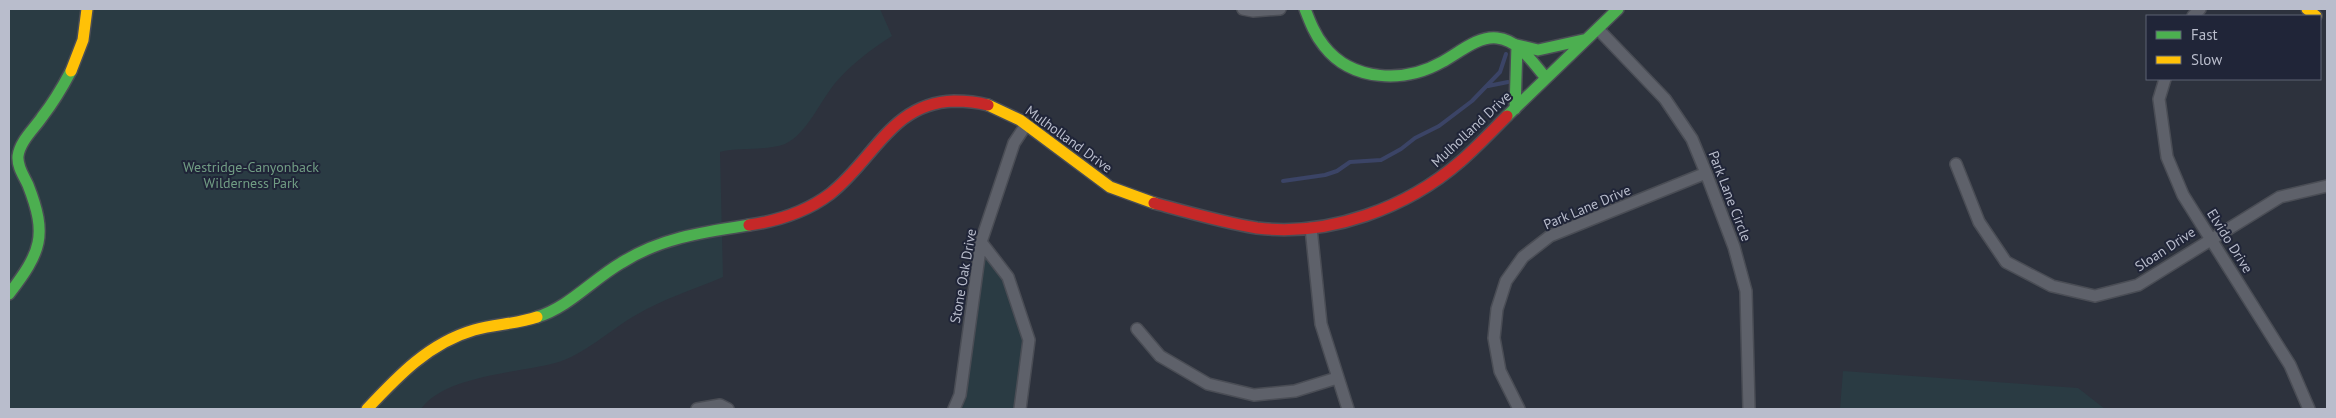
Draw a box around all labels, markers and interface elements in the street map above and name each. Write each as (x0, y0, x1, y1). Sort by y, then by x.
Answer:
legend (2146, 15, 2321, 80)
text: Fast (2191, 25, 2218, 44)
text: Slow (2191, 50, 2222, 69)
street label: Mulholland Drive (1427, 87, 1515, 171)
street label: Mulholland Drive (1022, 101, 1116, 177)
street label: Park Lane Circle (1704, 148, 1756, 244)
park label: Westridge-Canyonback Wilderness Park (183, 158, 319, 192)
street label: Park Lane Drive (1541, 181, 1633, 233)
street label: Elvido Drive (2203, 206, 2257, 276)
street label: Sloan Drive (2131, 223, 2199, 275)
street label: Stone Oak Drive (946, 227, 980, 325)

